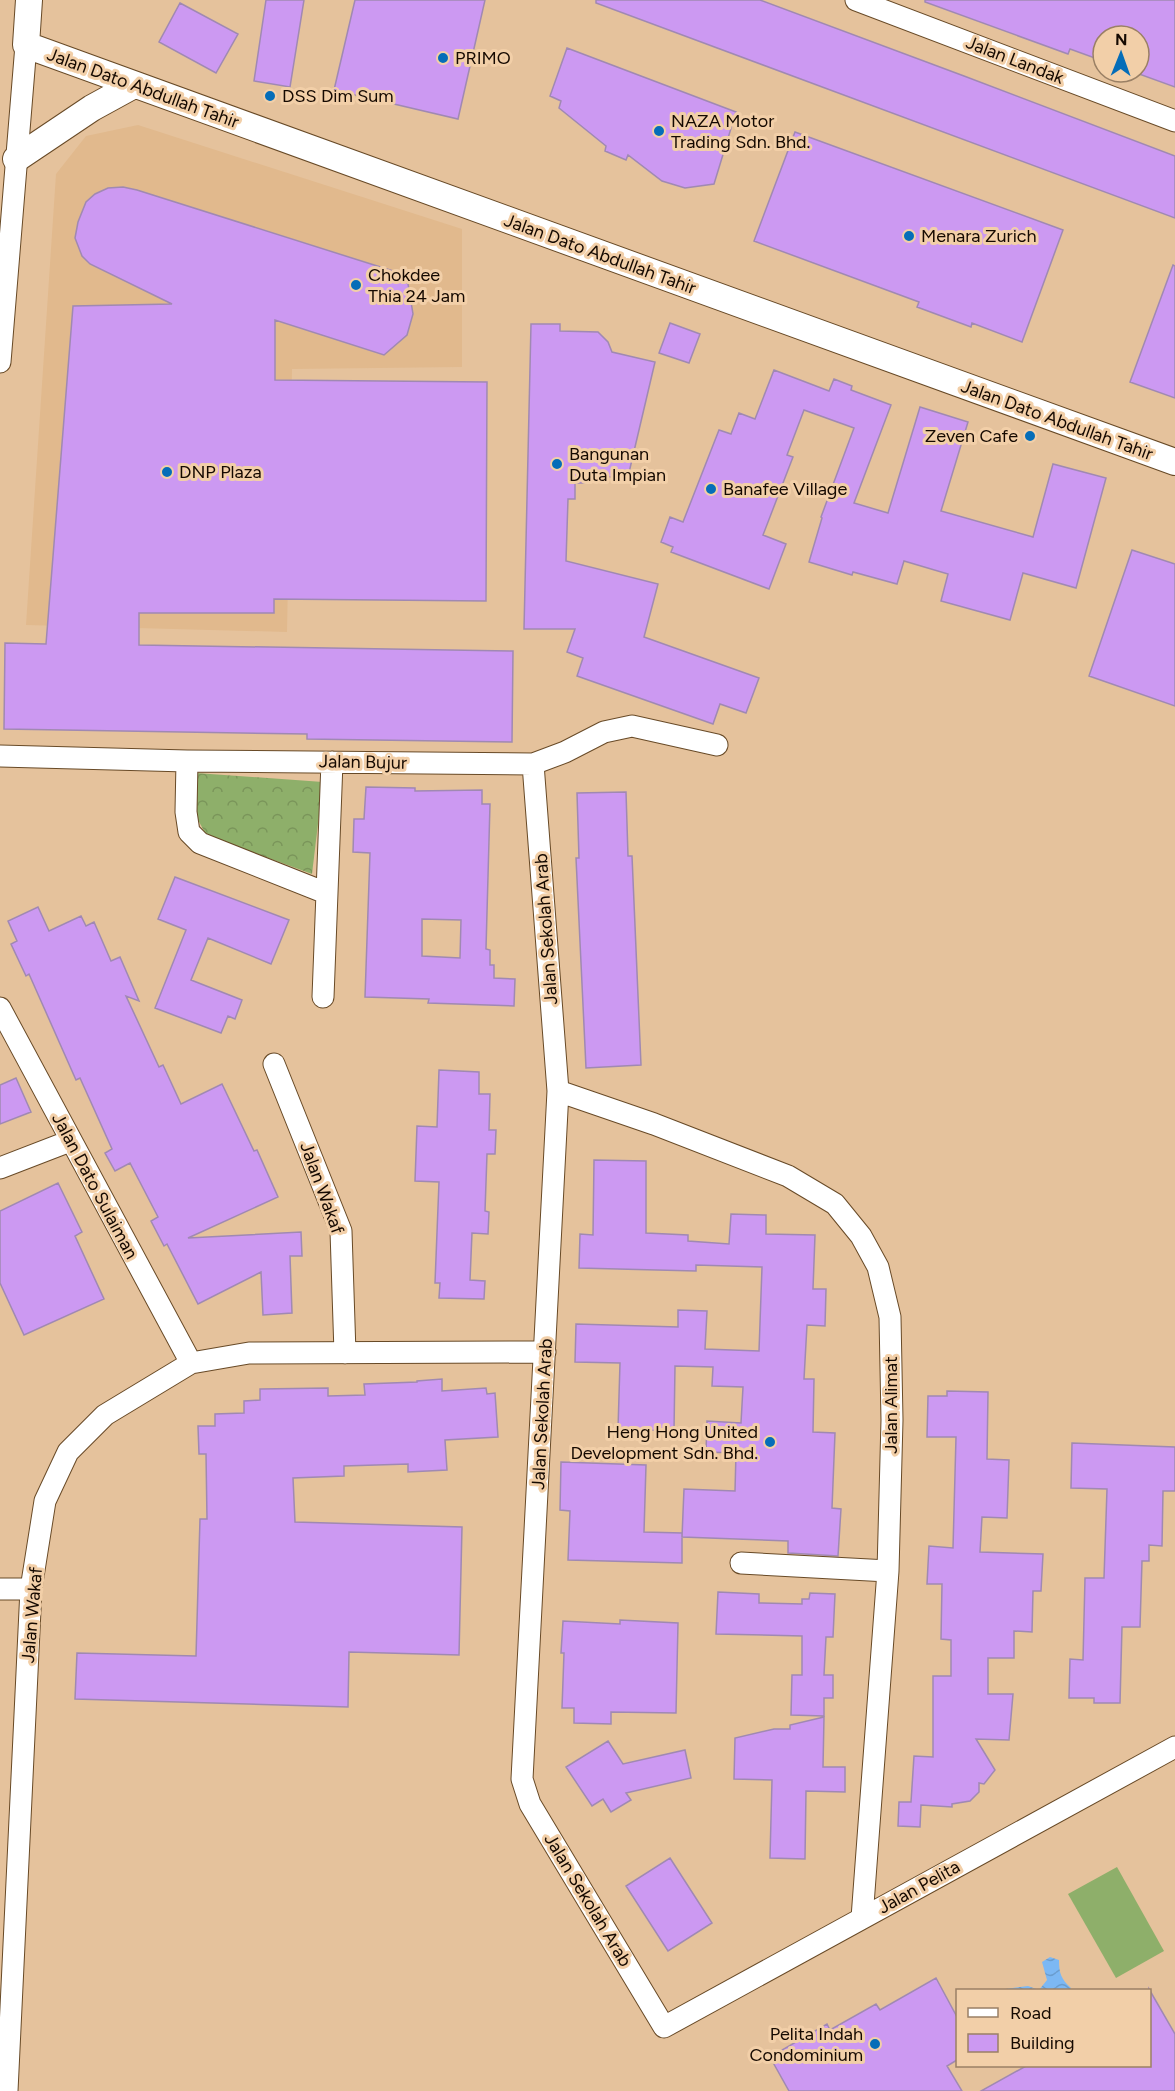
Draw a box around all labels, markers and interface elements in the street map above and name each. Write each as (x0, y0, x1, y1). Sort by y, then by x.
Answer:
north arrow (1091, 24, 1151, 84)
text: N (1115, 30, 1128, 49)
street label: Jalan Landak (963, 31, 1067, 89)
street label: Jalan Dato Abdullah Tahir (44, 43, 242, 133)
place label: PRIMO (455, 47, 511, 69)
marker: PRIMO (436, 51, 450, 65)
place label: DSS Dim Sum (282, 85, 394, 107)
marker: DSS Dim Sum (263, 89, 277, 103)
place label: NAZA Motor Trading Sdn. Bhd. (671, 110, 810, 153)
marker: NAZA Motor Trading Sdn. Bhd. (652, 124, 666, 138)
street label: Jalan Dato Abdullah Tahir (501, 209, 699, 299)
place label: Menara Zurich (921, 225, 1037, 247)
marker: Menara Zurich (902, 229, 916, 243)
place label: Chokdee Thia 24 Jam (368, 264, 465, 307)
marker: Chokdee Thia 24 Jam (349, 278, 363, 292)
street label: Jalan Dato Abdullah Tahir (958, 375, 1156, 465)
place label: Zeven Cafe (925, 425, 1018, 447)
marker: Zeven Cafe (1023, 429, 1037, 443)
place label: Bangunan Duta Impian (569, 443, 666, 486)
marker: Bangunan Duta Impian (550, 457, 564, 471)
place label: DNP Plaza (179, 461, 262, 483)
marker: DNP Plaza (160, 465, 174, 479)
place label: Banafee Village (723, 478, 847, 500)
marker: Banafee Village (704, 482, 718, 496)
street label: Jalan Bujur (319, 750, 407, 774)
street label: Jalan Sekolah Arab (530, 853, 562, 1005)
street label: Jalan Dato Sulaiman (47, 1109, 143, 1263)
street label: Jalan Wakaf (295, 1139, 349, 1237)
street label: Jalan Sekolah Arab (527, 1338, 557, 1490)
street label: Jalan Alimat (880, 1356, 902, 1454)
place label: Heng Hong United Development Sdn. Bhd. (570, 1421, 758, 1464)
marker: Heng Hong United Development Sdn. Bhd. (763, 1435, 777, 1449)
street label: Jalan Wakaf (17, 1566, 47, 1664)
street label: Jalan Sekolah Arab (540, 1829, 636, 1971)
street label: Jalan Pelita (874, 1856, 964, 1918)
legend (956, 1989, 1151, 2067)
text: Road (1010, 2002, 1051, 2024)
place label: Pelita Indah Condominium (749, 2023, 863, 2066)
text: Building (1010, 2032, 1075, 2054)
marker: Pelita Indah Condominium (868, 2037, 882, 2051)

